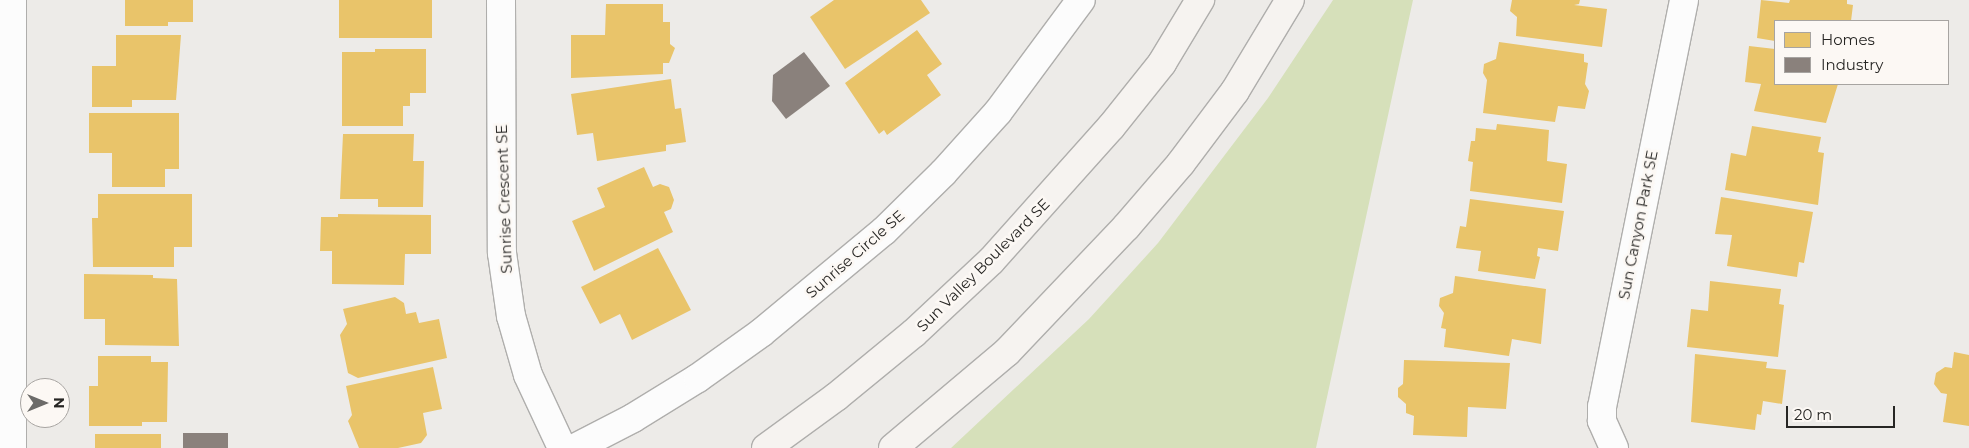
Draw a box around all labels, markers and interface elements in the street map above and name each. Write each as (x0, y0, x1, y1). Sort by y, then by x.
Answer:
legend (1774, 20, 1949, 85)
text: Homes (1821, 30, 1875, 49)
text: Industry (1821, 55, 1883, 74)
street label: Sunrise Crescent SE (492, 124, 516, 274)
street label: Sun Canyon Park SE (1615, 149, 1661, 301)
street label: Sun Valley Boulevard SE (913, 195, 1053, 335)
street label: Sunrise Circle SE (802, 206, 908, 302)
north arrow (20, 378, 70, 428)
scale bar (1789, 396, 1898, 428)
text: N (50, 397, 68, 409)
text: 20 m (1794, 405, 1832, 424)

